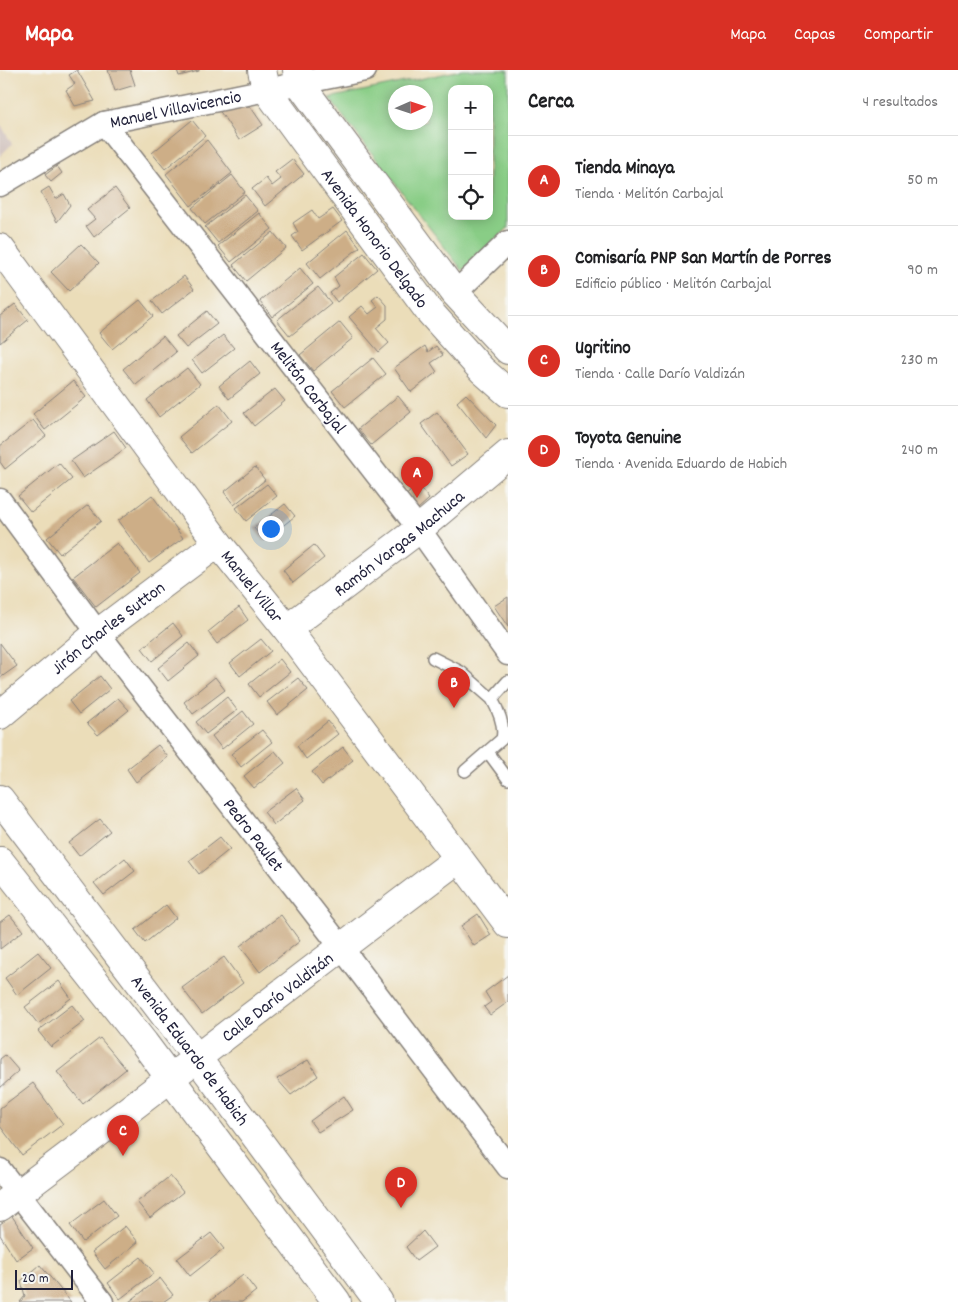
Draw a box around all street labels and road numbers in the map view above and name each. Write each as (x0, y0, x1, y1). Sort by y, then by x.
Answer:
street label: Manuel Villavicencio (108, 85, 244, 136)
street label: Avenida Honorio Delgado (313, 164, 433, 314)
street label: Melitón Carbajal (263, 337, 351, 440)
street label: Ramón Vargas Machuca (330, 485, 471, 604)
street label: Manuel Villar (214, 546, 288, 630)
street label: Jirón Charles Sutton (47, 577, 171, 682)
street label: Pedro Paulet (216, 794, 289, 878)
street label: Calle Darío Valdizán (217, 947, 340, 1049)
street label: Avenida Eduardo de Habich (123, 971, 253, 1132)

